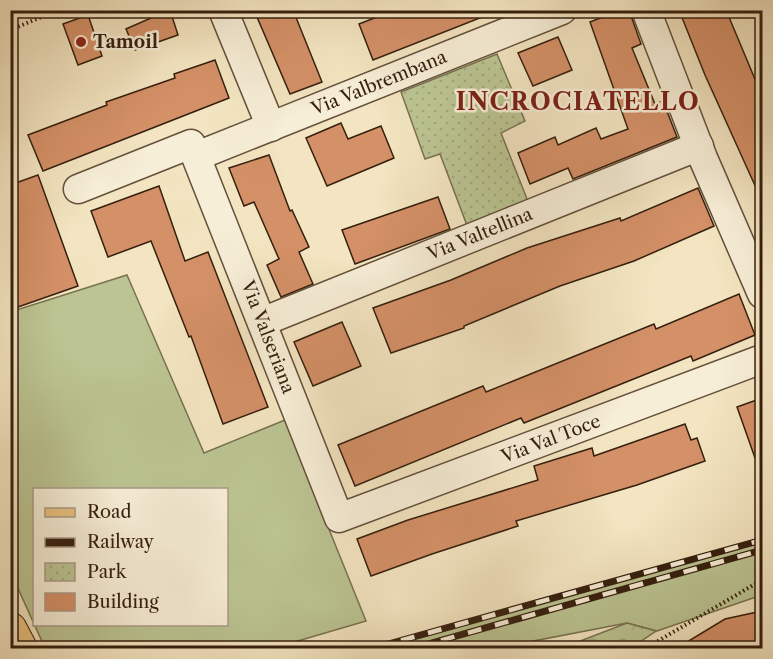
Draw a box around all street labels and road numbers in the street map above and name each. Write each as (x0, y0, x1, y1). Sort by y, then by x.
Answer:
street label: Via Valbrembana (307, 46, 450, 121)
street label: Via Valtellina (423, 203, 536, 265)
street label: Via Valseriana (236, 276, 300, 397)
street label: Via Val Toce (497, 410, 604, 468)

